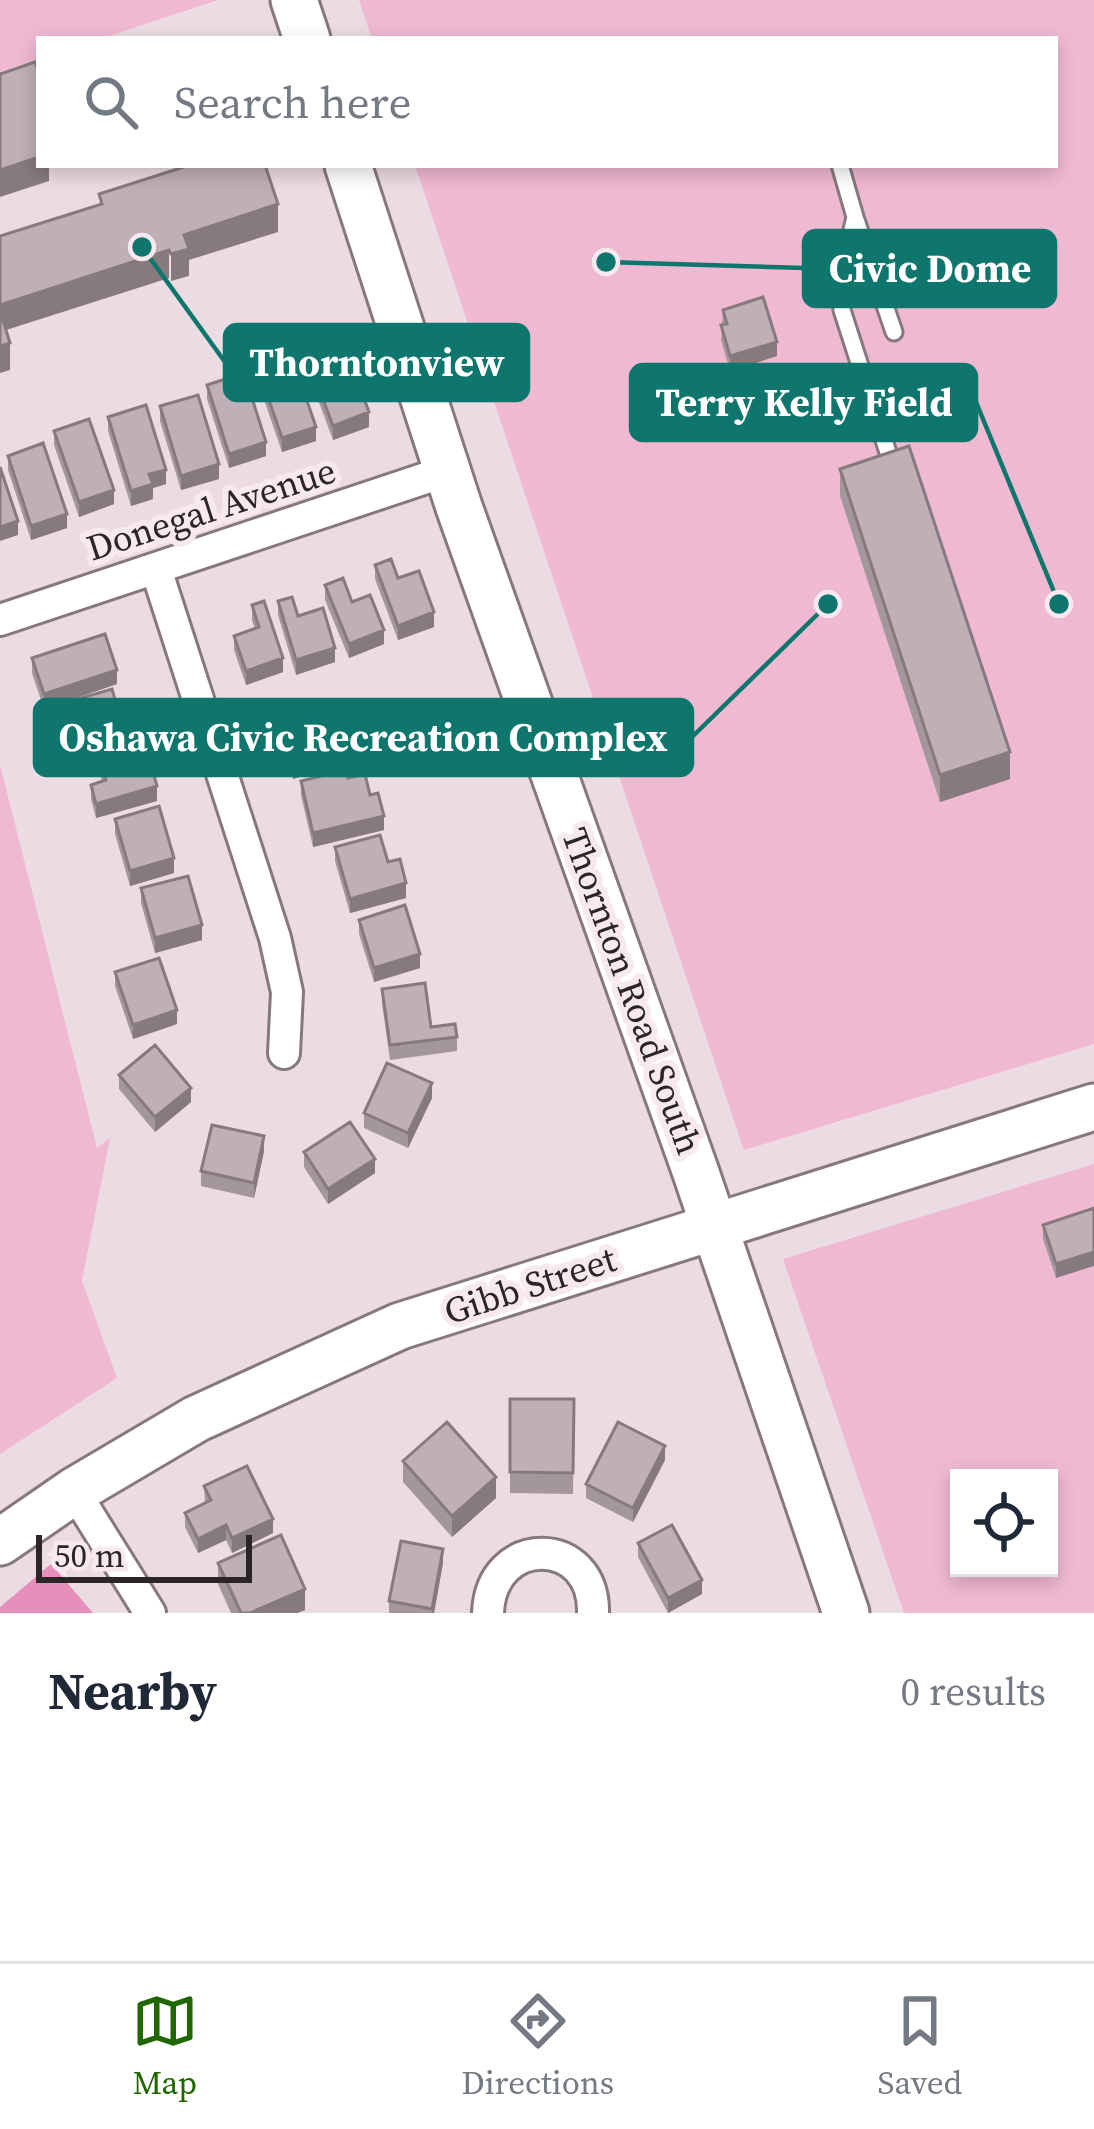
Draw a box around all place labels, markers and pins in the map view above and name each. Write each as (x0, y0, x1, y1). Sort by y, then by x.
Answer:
callout: Civic Dome (804, 231, 1055, 306)
callout: Thorntonview (225, 325, 528, 400)
callout: Terry Kelly Field (631, 365, 976, 440)
callout: Oshawa Civic Recreation Complex (35, 700, 692, 775)

